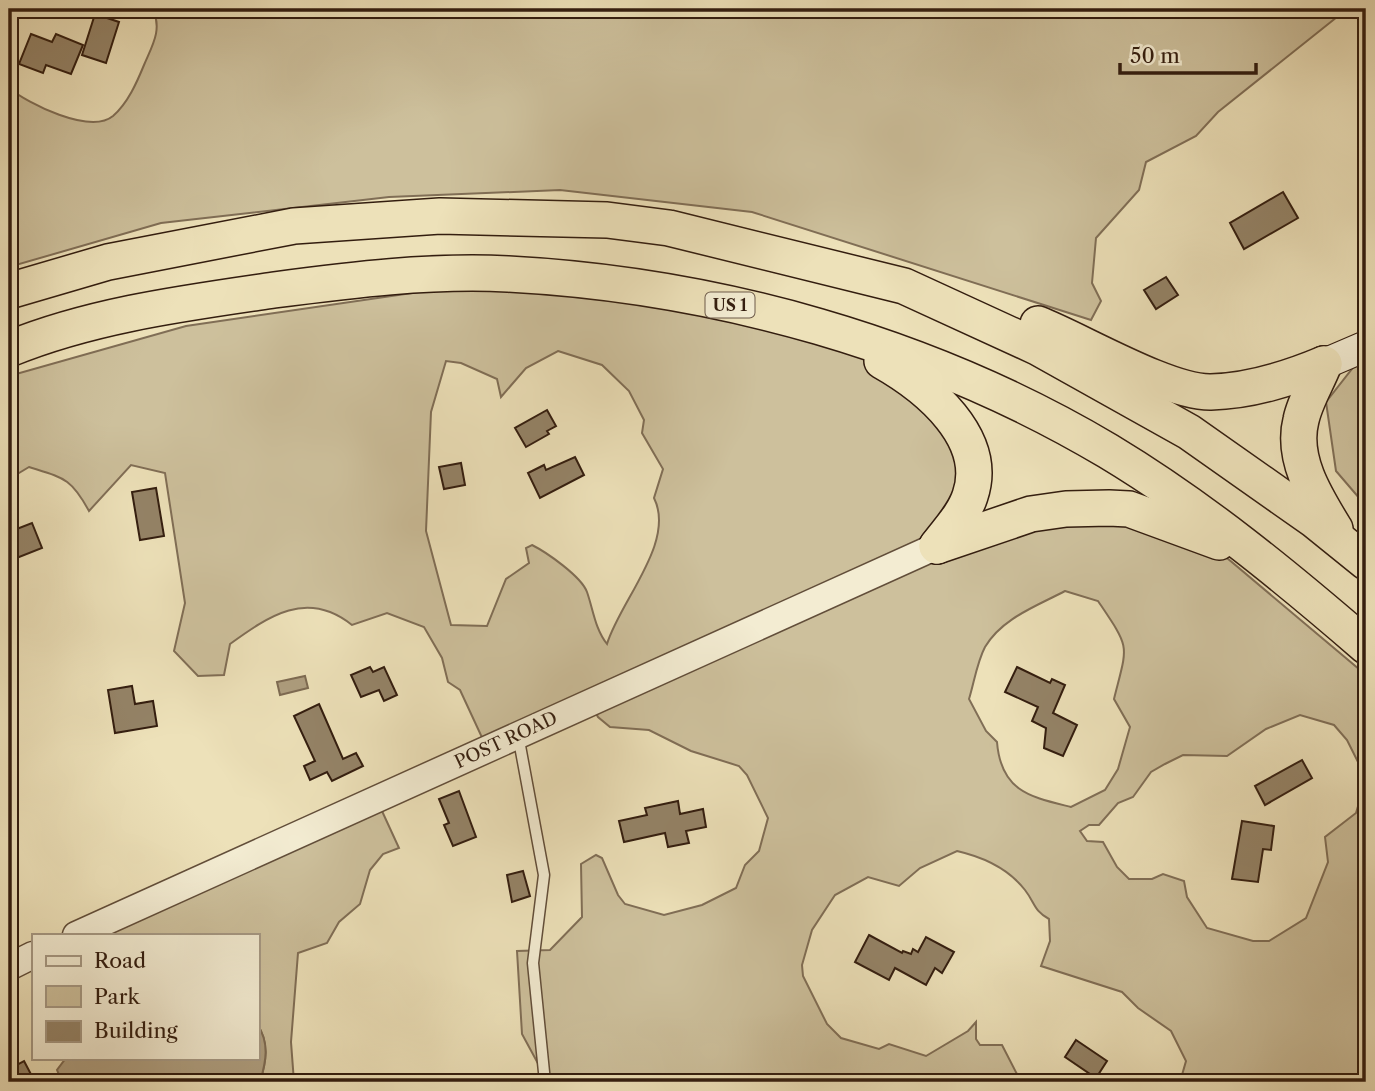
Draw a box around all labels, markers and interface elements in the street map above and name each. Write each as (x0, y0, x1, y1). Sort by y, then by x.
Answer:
scale bar (1120, 32, 1256, 76)
text: 50 m (1130, 43, 1180, 68)
road number: US 1 (706, 292, 754, 318)
street label: POST ROAD (451, 707, 561, 773)
legend (32, 934, 259, 1060)
text: Road (94, 948, 146, 973)
text: Park (94, 984, 140, 1009)
text: Building (94, 1018, 179, 1043)

